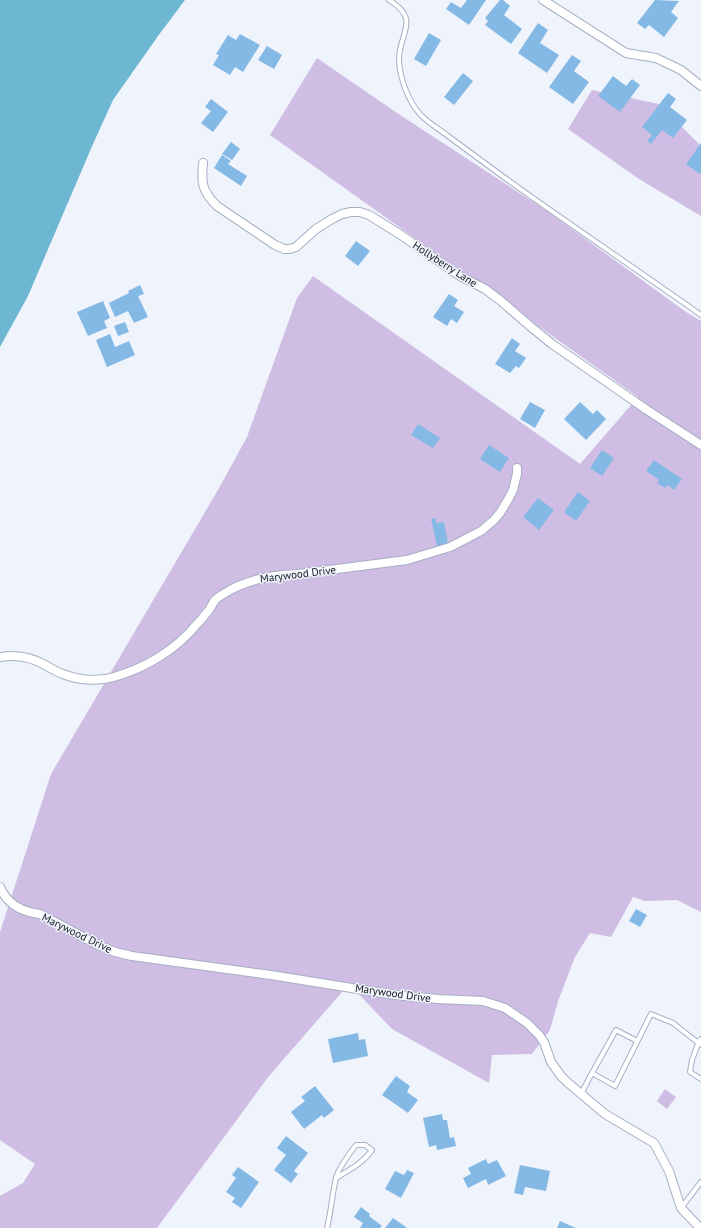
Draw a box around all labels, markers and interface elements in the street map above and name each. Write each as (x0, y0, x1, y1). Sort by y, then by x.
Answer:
street label: Hollyberry Lane (410, 238, 480, 290)
street label: Marywood Drive (259, 562, 337, 586)
street label: Marywood Drive (40, 910, 115, 956)
street label: Marywood Drive (354, 981, 432, 1005)

